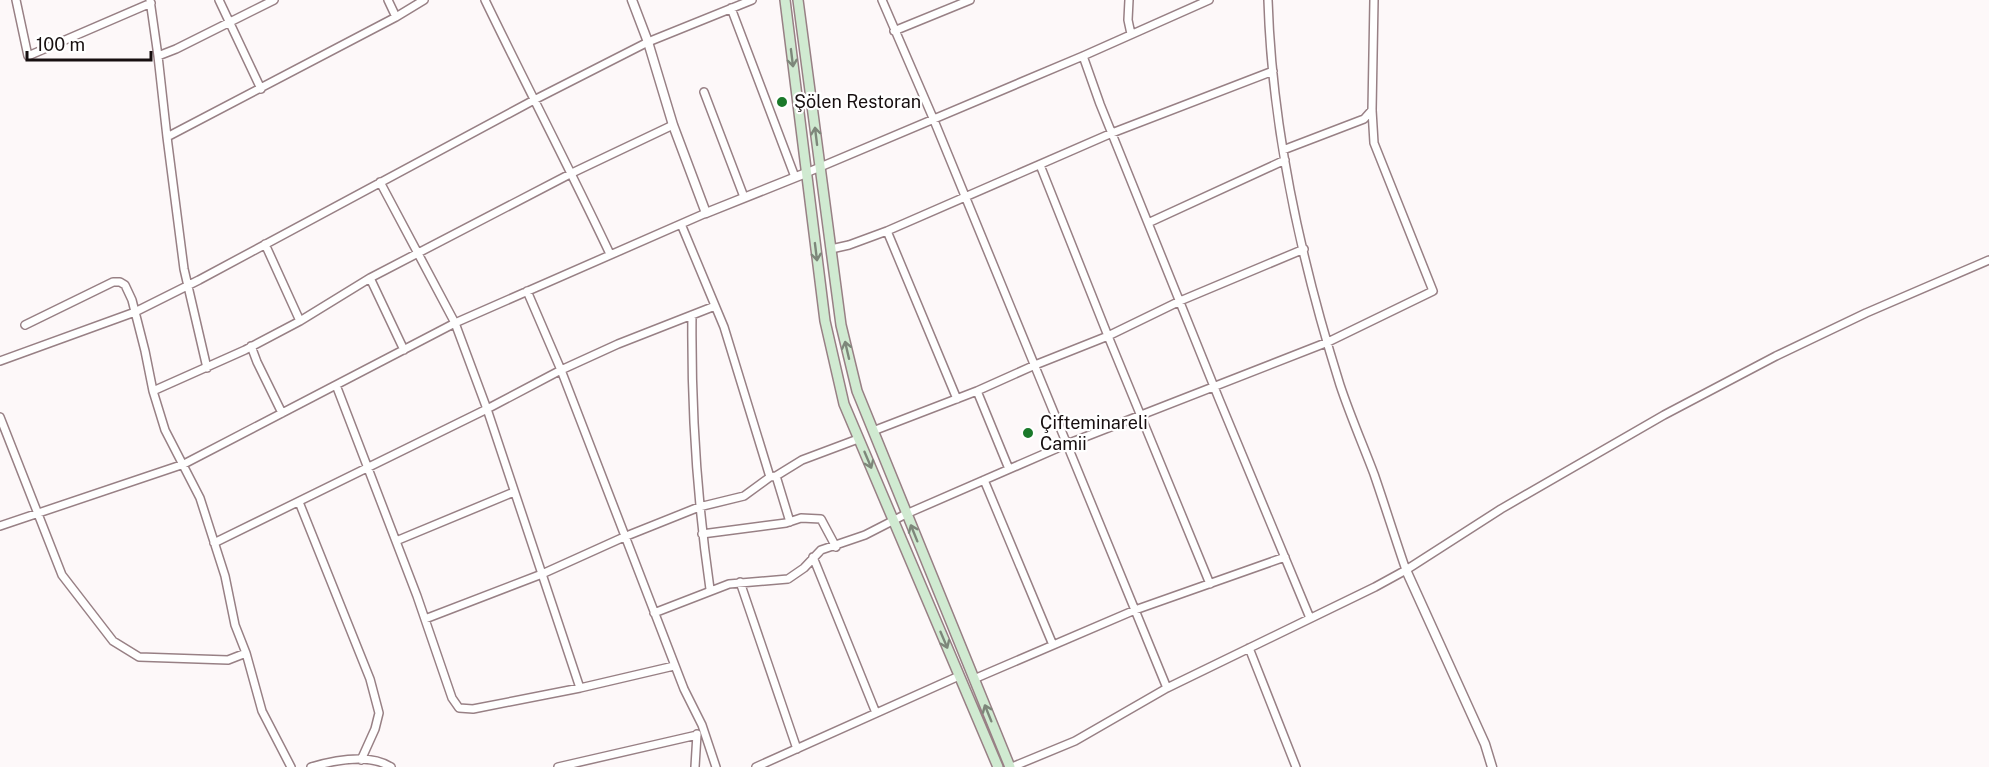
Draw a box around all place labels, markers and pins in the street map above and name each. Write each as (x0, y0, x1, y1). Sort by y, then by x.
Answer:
place label: Şölen Restoran (794, 91, 921, 112)
marker: Şölen Restoran (775, 95, 789, 109)
place label: Çifteminareli Camii (1040, 412, 1148, 454)
marker: Çifteminareli Camii (1021, 426, 1035, 440)

